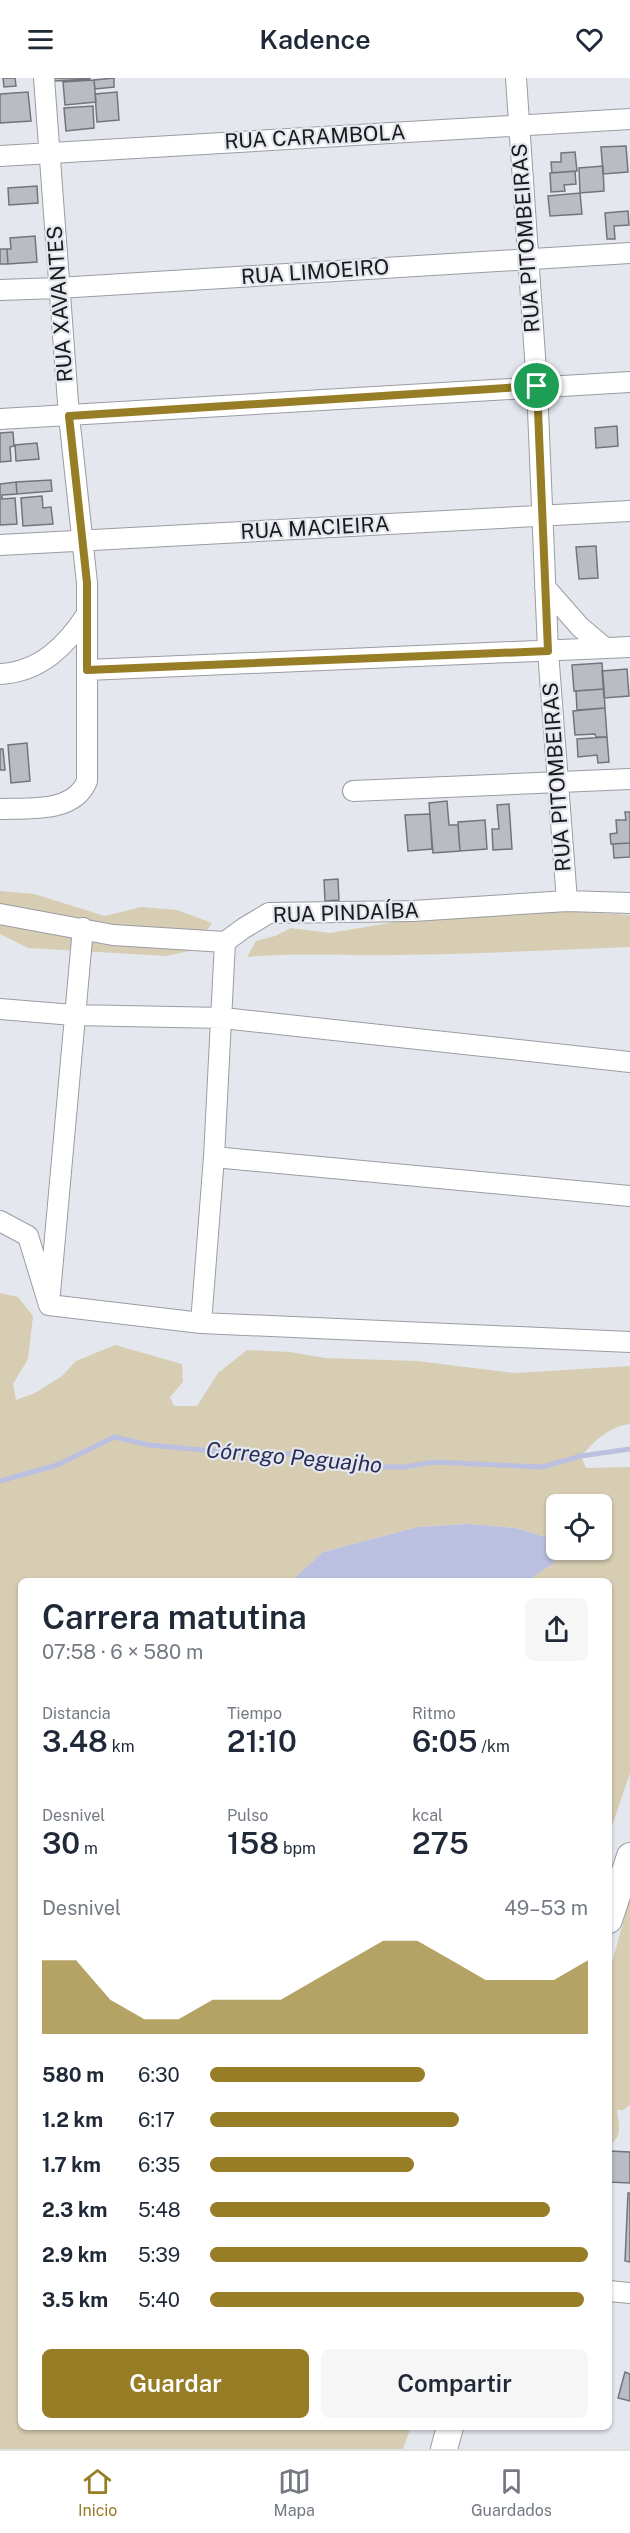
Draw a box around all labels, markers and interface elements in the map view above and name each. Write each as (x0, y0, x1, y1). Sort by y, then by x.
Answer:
icon: menu (24, 23, 57, 56)
text: Kadence (259, 23, 371, 55)
icon: heart (573, 23, 606, 56)
street label: RUA CARAMBOLA (224, 119, 406, 154)
street label: RUA PITOMBEIRAS (506, 143, 545, 334)
street label: RUA XAVANTES (42, 225, 77, 383)
street label: RUA LIMOEIRO (240, 254, 390, 289)
pin (511, 360, 562, 411)
icon: arrive (520, 369, 553, 402)
street label: RUA MACIEIRA (240, 511, 390, 544)
street label: RUA PITOMBEIRAS (537, 682, 576, 873)
street label: RUA PINDAÍBA (272, 897, 420, 928)
water label: Córrego Peguajho (205, 1436, 383, 1478)
map controls (546, 1494, 612, 1560)
button: locate (546, 1494, 612, 1560)
text: Carrera matutina (42, 1598, 307, 1636)
button: share (525, 1598, 588, 1661)
text: 07:58 · 6 × 580 m (42, 1640, 203, 1664)
text: Distancia (42, 1704, 111, 1723)
text: Tiempo (227, 1704, 282, 1723)
text: Ritmo (412, 1704, 456, 1723)
text: 3.48 (42, 1723, 108, 1759)
text: 21:10 (227, 1723, 297, 1759)
text: 6:05 (412, 1723, 477, 1759)
text: km (108, 1737, 135, 1756)
text: /km (477, 1737, 510, 1756)
text: Desnivel (42, 1806, 105, 1825)
text: Pulso (227, 1806, 268, 1825)
text: kcal (412, 1806, 443, 1825)
text: 30 (42, 1825, 80, 1861)
text: 158 (227, 1825, 279, 1861)
text: 275 (412, 1825, 469, 1861)
text: m (80, 1839, 98, 1858)
text: bpm (279, 1839, 316, 1858)
text: Desnivel (42, 1896, 121, 1920)
text: 49–53 m (504, 1896, 588, 1920)
text: 580 m (42, 2063, 104, 2087)
text: 6:30 (138, 2063, 180, 2087)
text: 1.2 km (42, 2108, 103, 2132)
text: 6:17 (138, 2108, 175, 2132)
text: 1.7 km (42, 2153, 101, 2177)
text: 6:35 (138, 2153, 180, 2177)
text: 2.3 km (42, 2198, 107, 2222)
text: 5:48 (138, 2198, 181, 2222)
text: 2.9 km (42, 2243, 107, 2267)
text: 5:39 (138, 2243, 180, 2267)
text: 3.5 km (42, 2288, 108, 2312)
text: 5:40 (138, 2288, 180, 2312)
button: Guardar (42, 2349, 309, 2418)
button: Compartir (321, 2349, 588, 2418)
tab: Inicio (78, 2465, 117, 2520)
tab: Mapa (274, 2465, 315, 2520)
tab: Guardados (471, 2465, 552, 2520)

